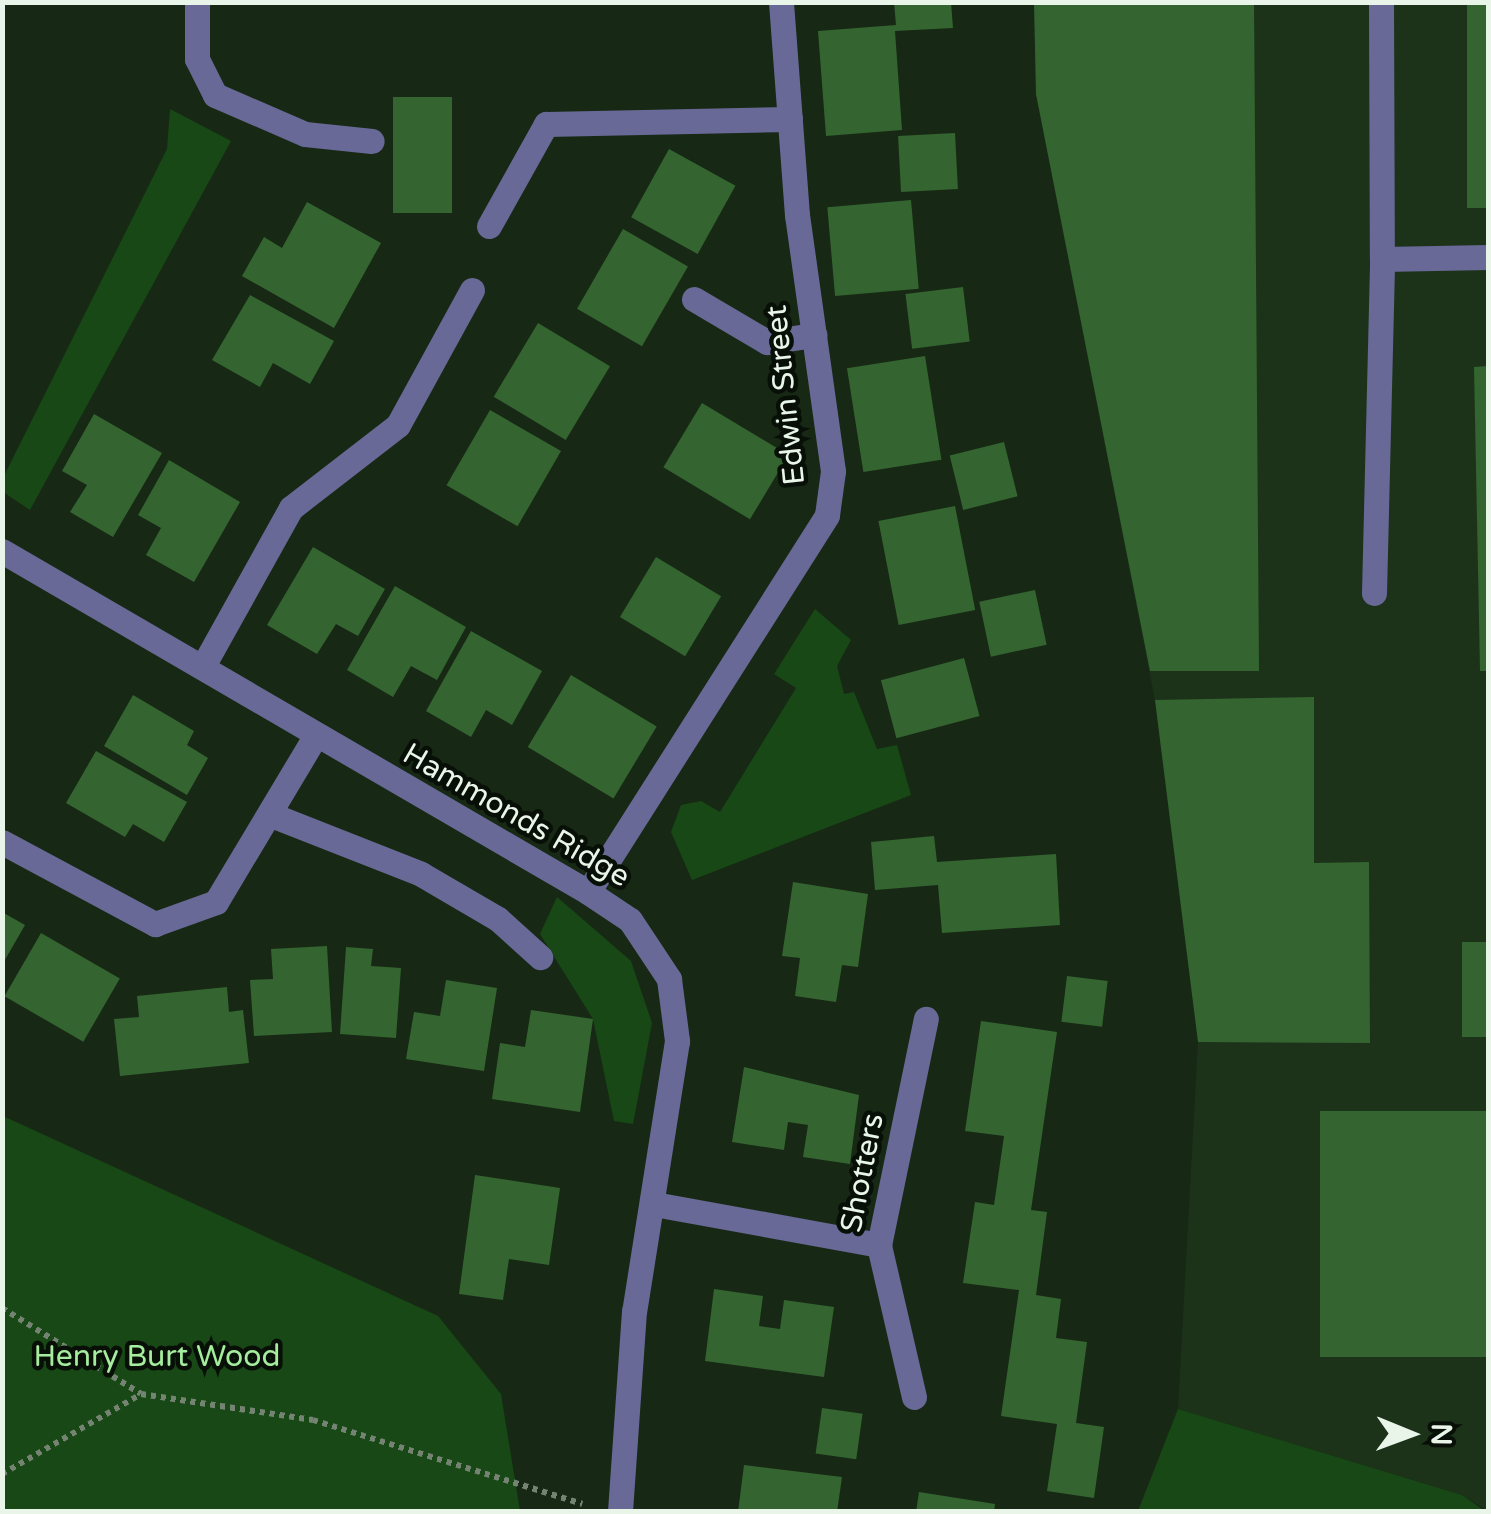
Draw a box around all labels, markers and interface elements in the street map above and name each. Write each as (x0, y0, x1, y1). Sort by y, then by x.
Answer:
street label: Edwin Street (759, 303, 813, 487)
street label: Hammonds Ridge (396, 736, 636, 896)
street label: Shotters (834, 1111, 892, 1235)
park label: Henry Burt Wood (34, 1339, 280, 1375)
north arrow (1361, 1384, 1461, 1484)
text: N (1424, 1423, 1458, 1446)

